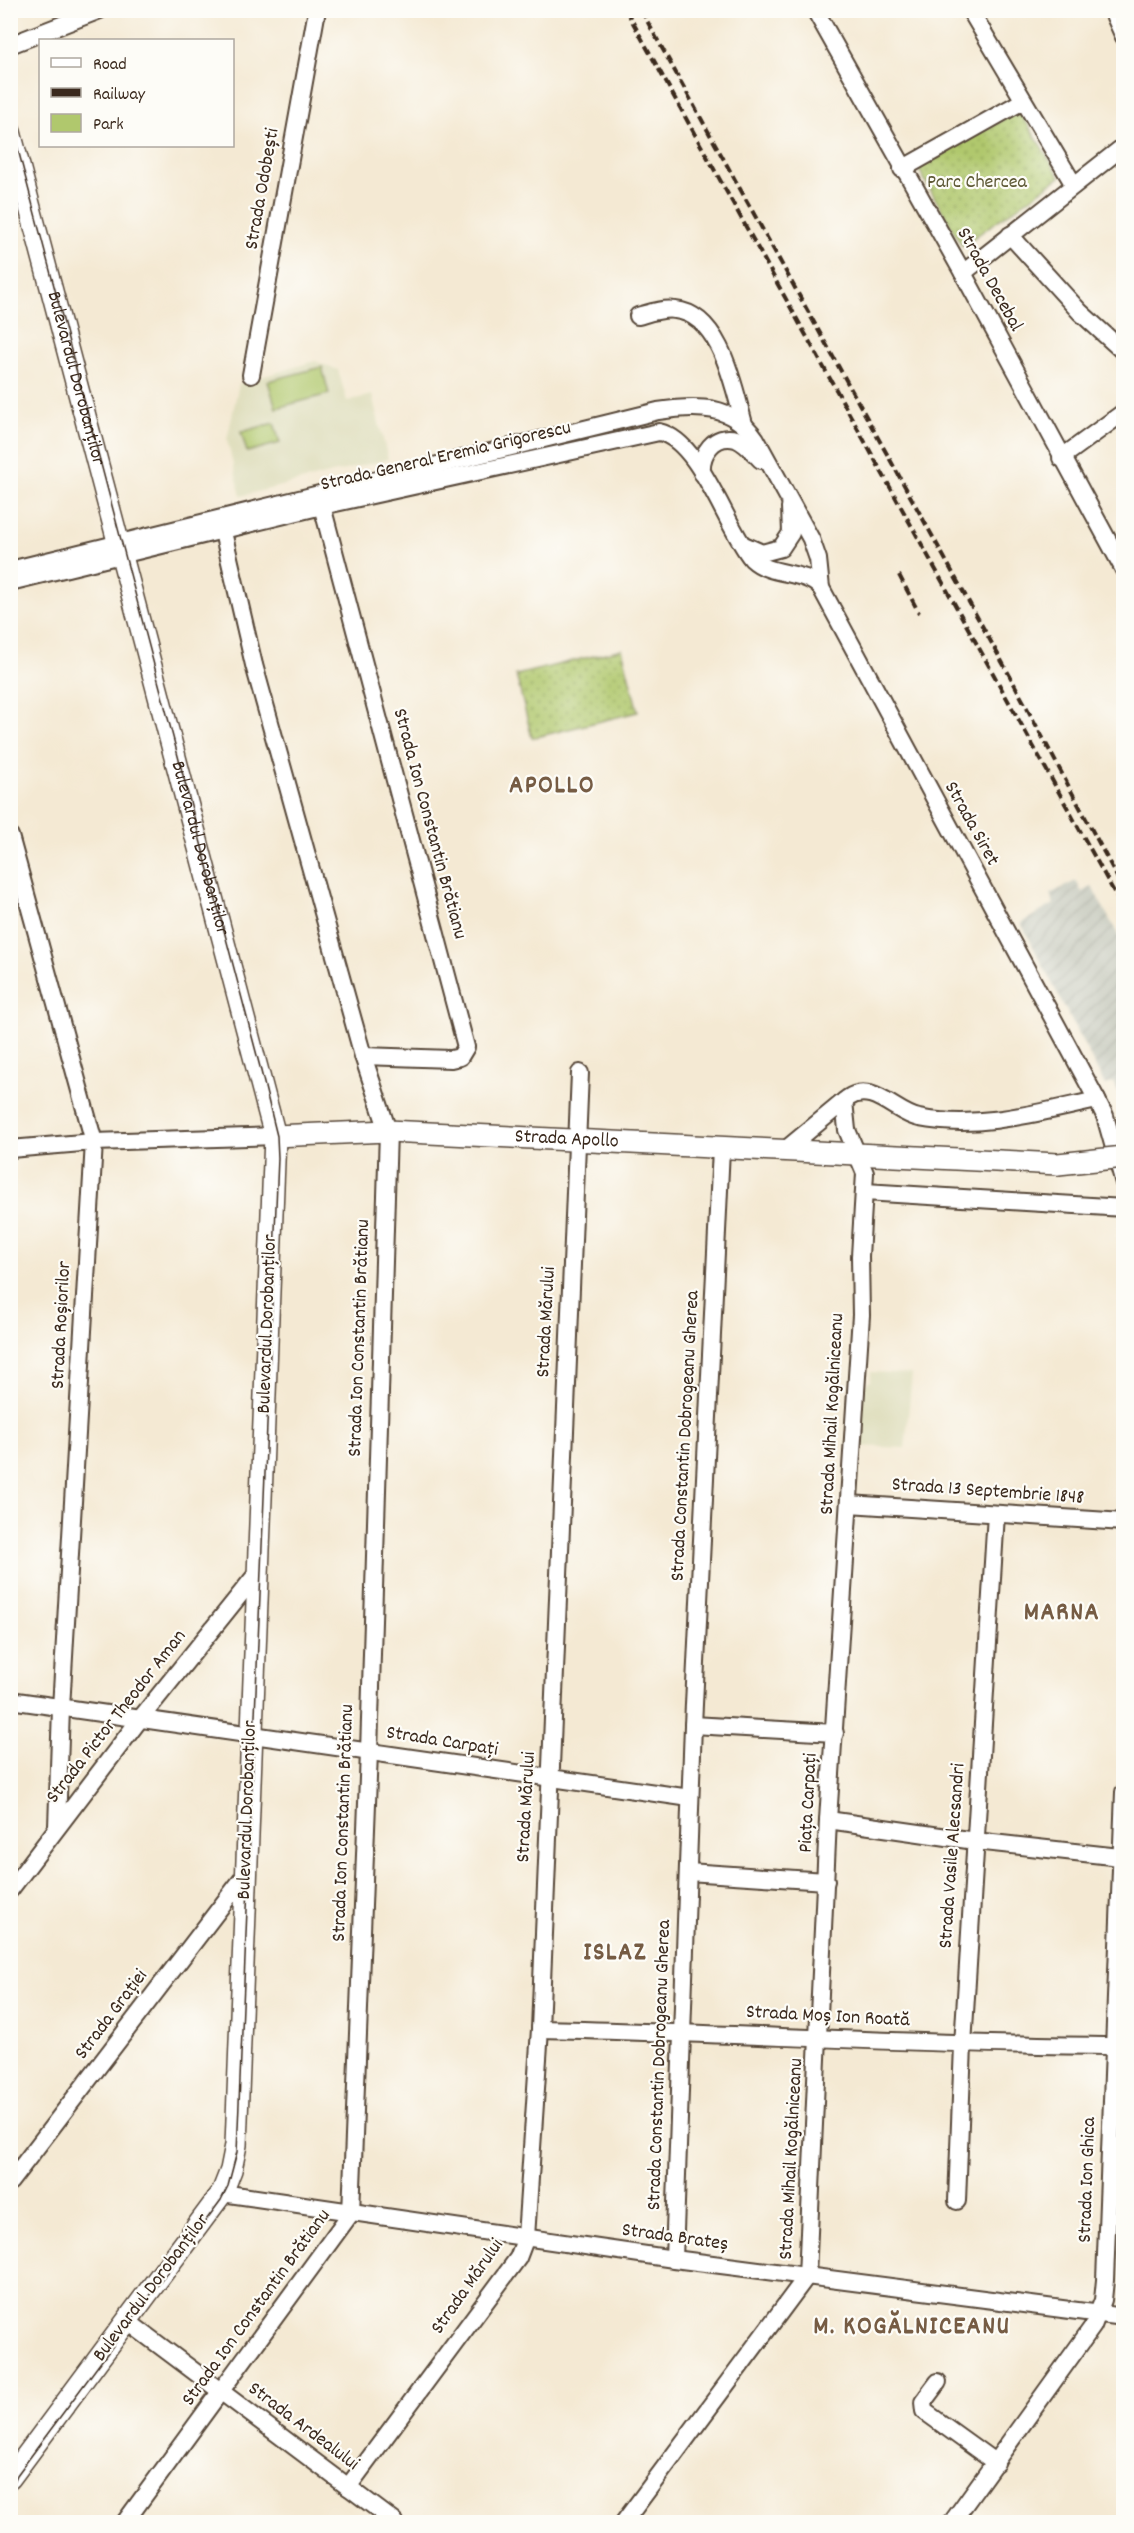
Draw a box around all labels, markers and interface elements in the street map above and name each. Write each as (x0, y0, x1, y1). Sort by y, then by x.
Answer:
legend (39, 39, 234, 147)
text: Road (93, 53, 127, 78)
text: Railway (93, 83, 146, 108)
text: Park (93, 113, 124, 138)
street label: Strada Odobești (239, 126, 288, 252)
park label: Parc Chercea (927, 169, 1028, 197)
street label: Strada Decebal (949, 223, 1029, 337)
street label: Bulevardul Dorobanților (39, 288, 112, 469)
street label: Strada General Eremia Grigorescu (318, 415, 574, 499)
street label: Strada Ion Constantin Brătianu (385, 706, 473, 942)
street label: Bulevardul Dorobanților (163, 758, 236, 939)
district label: APOLLO (509, 768, 595, 805)
street label: Strada Siret (936, 777, 1006, 871)
street label: Strada Apollo (514, 1123, 619, 1156)
street label: Strada Ion Constantin Brătianu (342, 1219, 378, 1457)
street label: Bulevardul Dorobanților (251, 1233, 285, 1414)
street label: Strada Roșiorilor (45, 1260, 79, 1390)
street label: Strada Mărului (530, 1265, 564, 1378)
street label: Strada Constantin Dobrogeanu Gherea (664, 1289, 708, 1582)
street label: Strada Mihail Kogălniceanu (814, 1312, 852, 1516)
street label: Strada 13 Septembrie 1848 (891, 1471, 1085, 1513)
district label: MARNA (1024, 1595, 1100, 1632)
street label: Strada Pictor Theodor Aman (40, 1624, 194, 1810)
street label: Strada Ion Constantin Brătianu (326, 1704, 362, 1942)
street label: Bulevardul Dorobanților (231, 1719, 265, 1900)
street label: Strada Carpați (384, 1719, 500, 1765)
street label: Strada Mărului (510, 1750, 544, 1863)
street label: Piața Carpați (792, 1752, 826, 1854)
street label: Strada Vasile Alecsandri (933, 1762, 973, 1950)
street label: Strada Constantin Dobrogeanu Gherea (641, 1919, 679, 2211)
district label: ISLAZ (583, 1935, 647, 1972)
street label: Strada Grației (69, 1964, 156, 2066)
street label: Strada Moș Ion Roată (745, 1999, 911, 2035)
street label: Strada Mihail Kogălniceanu (773, 2057, 811, 2261)
street label: Strada Ion Ghica (1072, 2116, 1104, 2243)
street label: Strada Ion Constantin Brătianu (176, 2204, 338, 2412)
street label: Bulevardul Dorobanților (87, 2208, 217, 2368)
street label: Strada Brateș (620, 2217, 730, 2259)
street label: Strada Mărului (425, 2233, 512, 2341)
district label: M. KOGĂLNICEANU (813, 2309, 1011, 2346)
street label: Strada Ardealului (242, 2376, 365, 2478)

